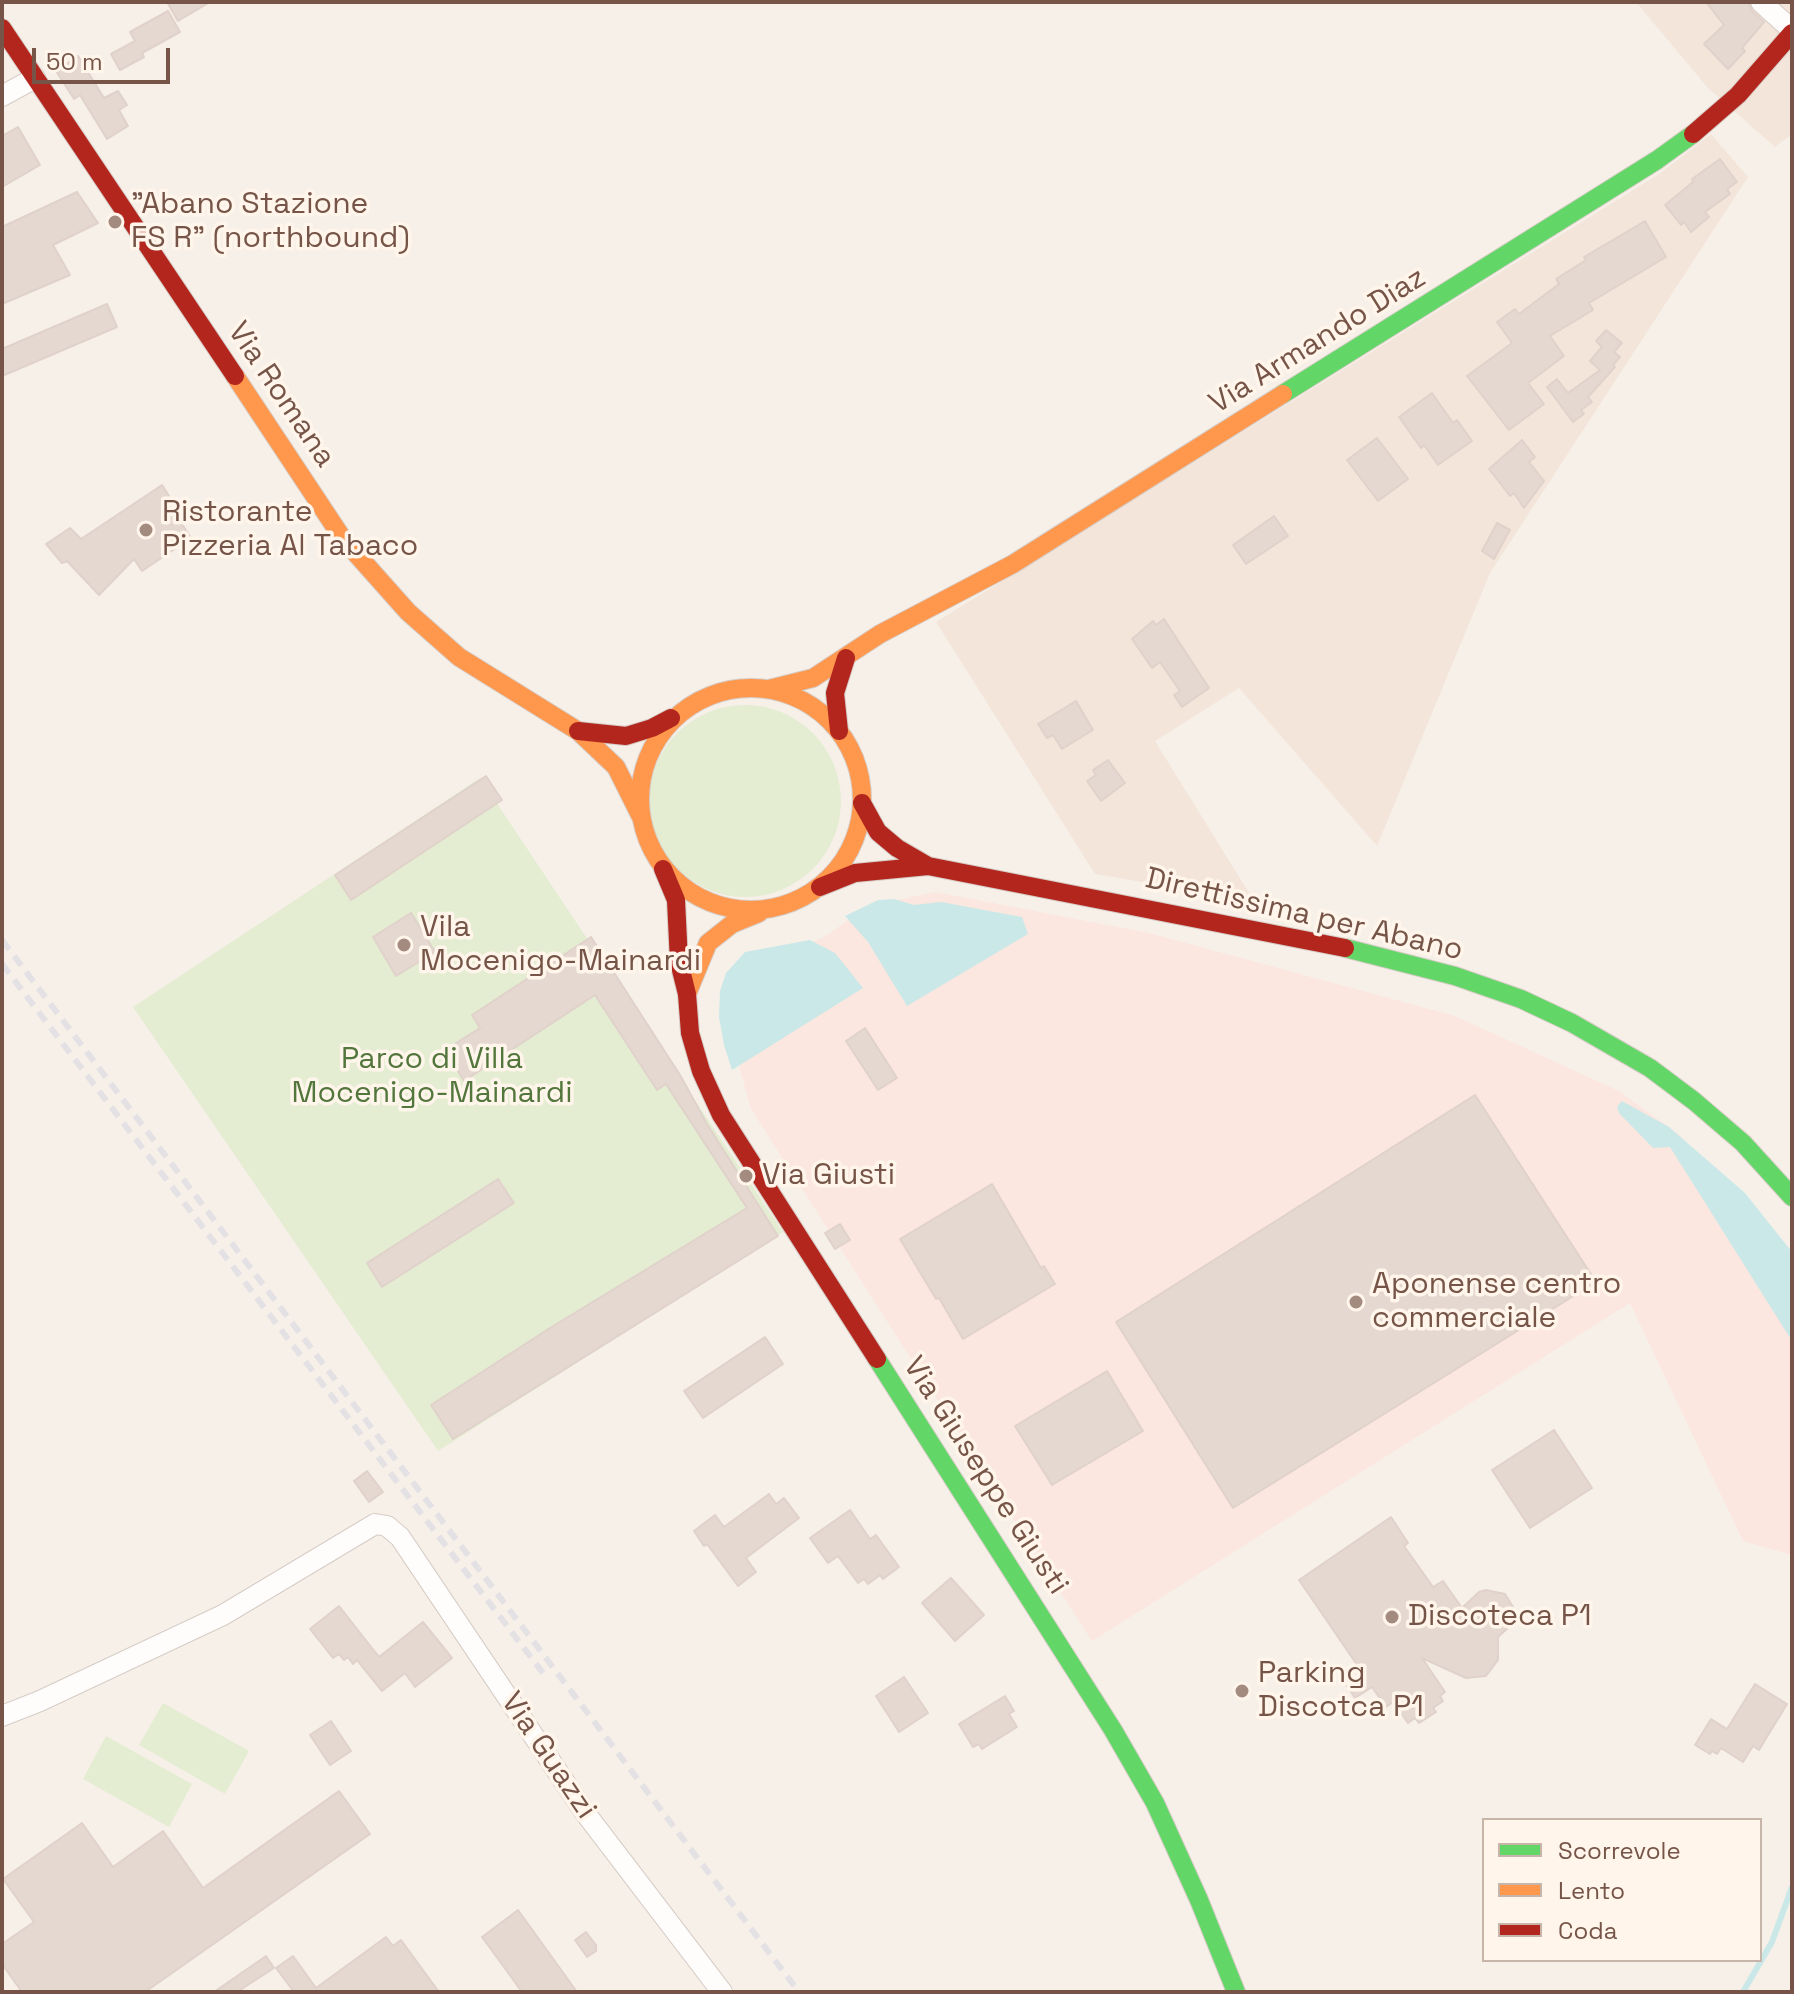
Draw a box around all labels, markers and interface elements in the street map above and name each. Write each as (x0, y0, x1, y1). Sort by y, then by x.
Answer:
scale bar (36, 32, 174, 82)
text: 50 m (46, 46, 103, 77)
place label: "Abano Stazione FS R" (northbound) (131, 187, 410, 258)
marker: "Abano Stazione FS R" (northbound) (106, 213, 124, 231)
street label: Via Armando Diaz (1203, 260, 1433, 422)
street label: Via Romana (219, 316, 343, 474)
place label: Ristorante Pizzeria Al Tabaco (162, 495, 418, 566)
marker: Ristorante Pizzeria Al Tabaco (137, 521, 155, 539)
street label: Direttissima per Abano (1142, 861, 1466, 969)
place label: Vila Mocenigo-Mainardi (420, 910, 701, 980)
marker: Vila Mocenigo-Mainardi (395, 936, 413, 954)
park label: Parco di Villa Mocenigo-Mainardi (291, 1042, 573, 1112)
place label: Via Giusti (762, 1158, 895, 1194)
marker: Via Giusti (737, 1167, 755, 1185)
place label: Aponense centro commerciale (1372, 1267, 1621, 1338)
marker: Aponense centro commerciale (1347, 1293, 1365, 1311)
street label: Via Giuseppe Giusti (895, 1350, 1075, 1602)
place label: Discoteca P1 (1408, 1599, 1591, 1635)
marker: Discoteca P1 (1383, 1608, 1401, 1626)
place label: Parking Discotca P1 (1258, 1656, 1424, 1726)
marker: Parking Discotca P1 (1233, 1682, 1251, 1700)
street label: Via Guazzi (493, 1686, 603, 1826)
legend (1482, 1818, 1762, 1962)
text: Scorrevole (1558, 1835, 1681, 1866)
text: Lento (1558, 1875, 1625, 1906)
text: Coda (1558, 1915, 1618, 1946)

